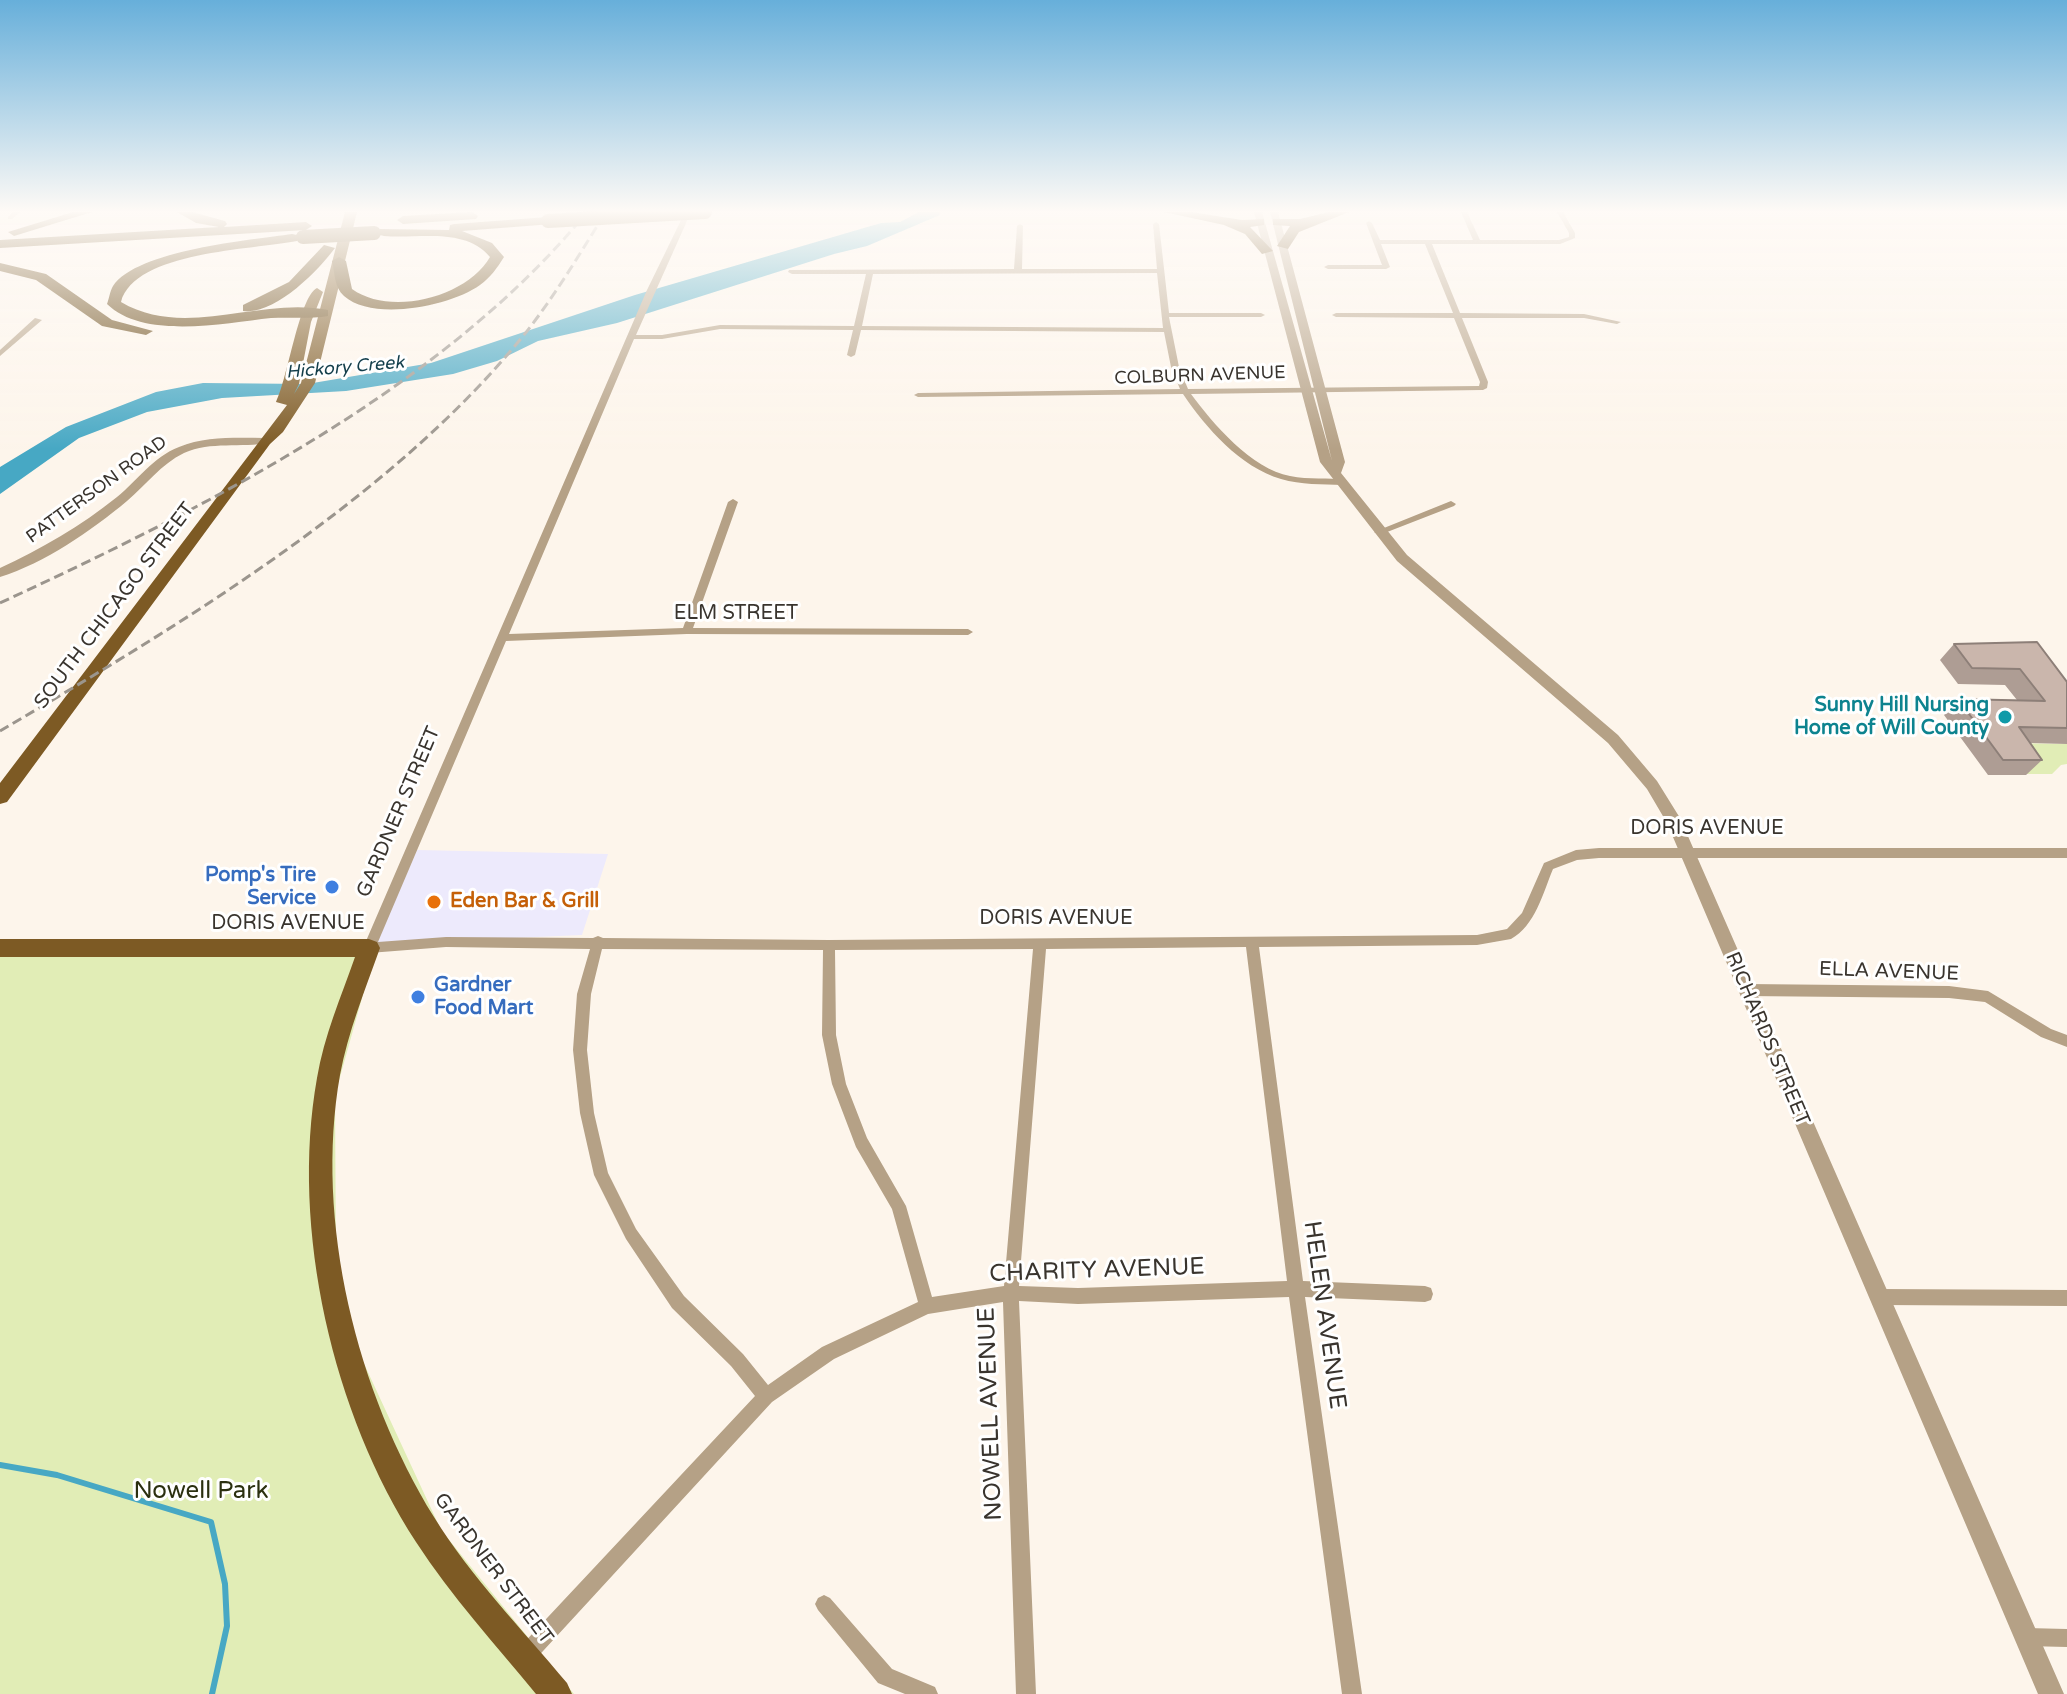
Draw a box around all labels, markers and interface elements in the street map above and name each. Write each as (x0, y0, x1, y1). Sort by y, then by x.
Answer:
water label: Hickory Creek (285, 352, 405, 384)
street label: COLBURN AVENUE (1114, 362, 1286, 390)
street label: PATTERSON ROAD (22, 432, 172, 548)
street label: SOUTH CHICAGO STREET (30, 498, 200, 714)
street label: ELM STREET (674, 602, 798, 626)
place label: Sunny Hill Nursing Home of Will County (1794, 694, 1989, 741)
marker: Sunny Hill Nursing Home of Will County (1996, 708, 2014, 726)
street label: GARDNER STREET (352, 723, 446, 901)
street label: DORIS AVENUE (1630, 817, 1784, 841)
place label: Pomp's Tire Service (205, 864, 316, 911)
marker: Pomp's Tire Service (323, 878, 341, 896)
place label: Eden Bar & Grill (450, 890, 599, 914)
marker: Eden Bar & Grill (425, 893, 443, 911)
street label: DORIS AVENUE (979, 907, 1133, 931)
street label: DORIS AVENUE (211, 912, 365, 936)
street label: RICHARDS STREET (1720, 949, 1814, 1129)
street label: ELLA AVENUE (1819, 958, 1959, 986)
place label: Gardner Food Mart (434, 974, 533, 1021)
marker: Gardner Food Mart (409, 988, 427, 1006)
street label: HELEN AVENUE (1297, 1219, 1351, 1411)
street label: CHARITY AVENUE (989, 1253, 1205, 1289)
street label: NOWELL AVENUE (973, 1307, 1009, 1521)
park label: Nowell Park (133, 1478, 269, 1506)
street label: GARDNER STREET (428, 1489, 558, 1649)

